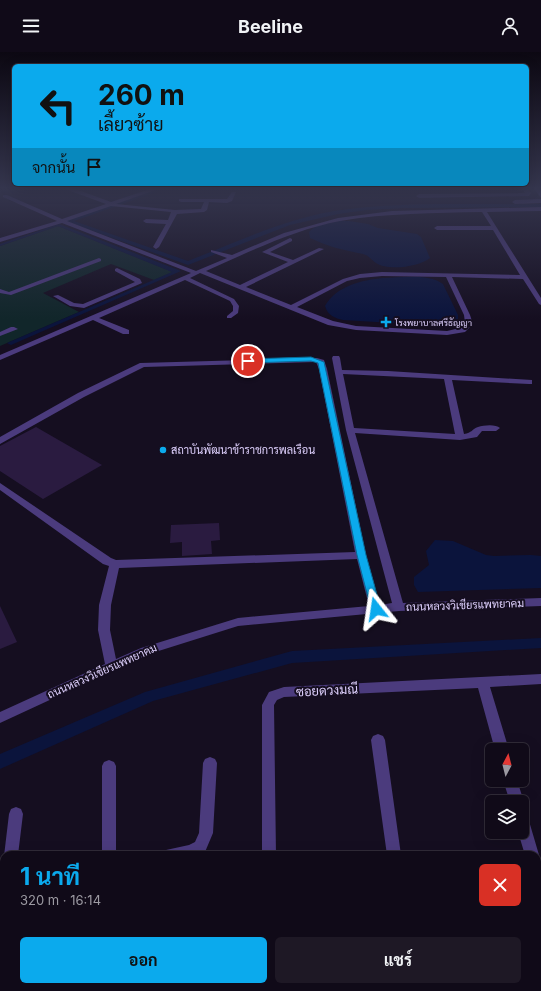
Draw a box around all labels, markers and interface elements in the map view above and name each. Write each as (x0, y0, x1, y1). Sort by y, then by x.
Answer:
icon: menu (20, 15, 42, 37)
icon: person (499, 15, 521, 37)
text: Beeline (238, 16, 303, 37)
text: 260 m (98, 78, 185, 112)
icon: left (32, 80, 84, 132)
text: เลี้ยวซ้าย (98, 114, 164, 135)
icon: arrive (83, 156, 105, 178)
text: จากนั้น (32, 158, 75, 177)
marker: โรงพยาบาลศรีธัญญา (380, 316, 392, 328)
place label: โรงพยาบาลศรีธัญญา (394, 317, 472, 328)
pin (231, 344, 265, 378)
icon: arrive (237, 350, 259, 372)
place label: สถาบันพัฒนาข้าราชการพลเรือน (171, 443, 315, 457)
marker: สถาบันพัฒนาข้าราชการพลเรือน (158, 445, 168, 455)
position arrow (355, 588, 397, 630)
street label: ถนนหลวงวิเชียรแพทยาคม (406, 595, 524, 614)
street label: ถนนหลวงวิเชียรแพทยาคม (45, 640, 159, 701)
street label: ซอยดวงมณี (296, 679, 359, 700)
north arrow (485, 743, 529, 787)
map controls (485, 743, 529, 839)
button: layers (485, 795, 529, 839)
text: 1 นาที (20, 862, 80, 891)
button: close (479, 864, 521, 906)
text: 320 m · 16:14 (20, 892, 101, 908)
button: ออก (20, 937, 267, 983)
button: แชร์ (275, 937, 521, 983)

